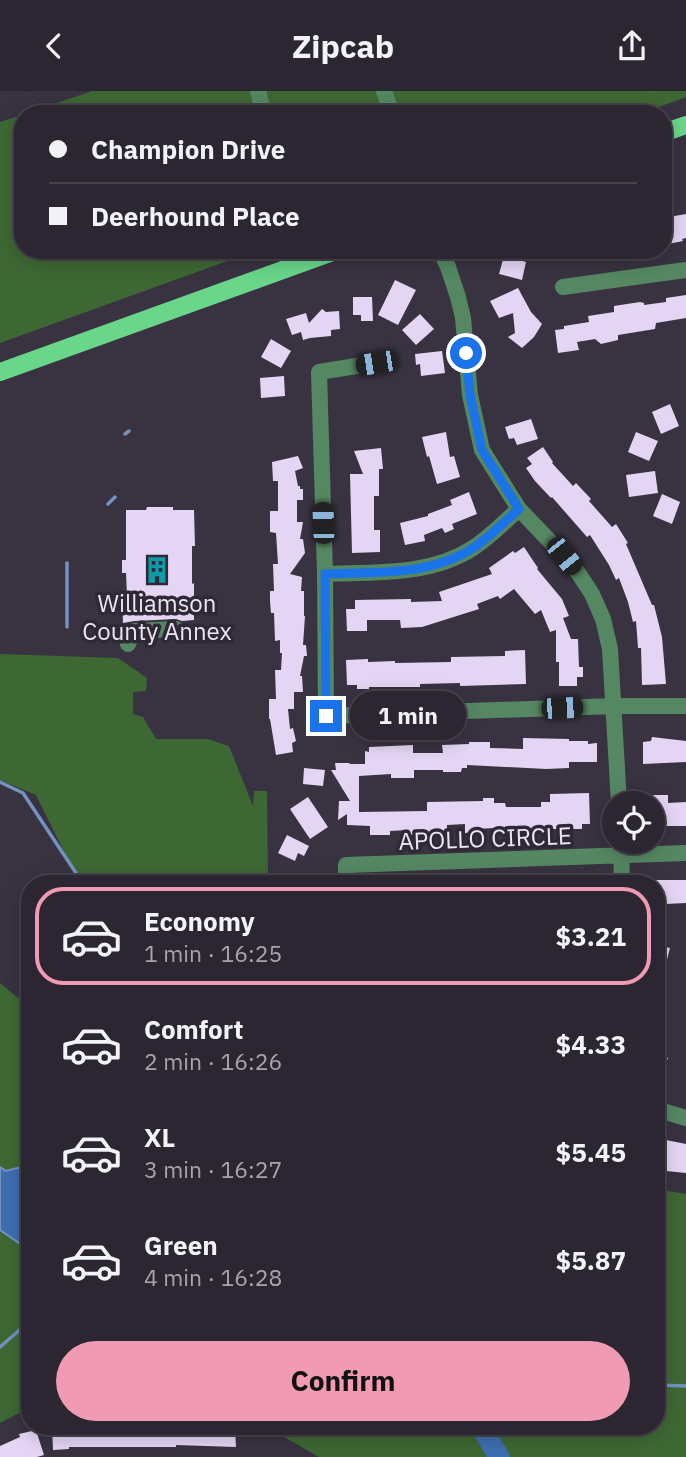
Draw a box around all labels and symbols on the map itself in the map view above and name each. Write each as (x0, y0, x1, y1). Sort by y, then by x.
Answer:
route start (450, 337, 482, 369)
car (354, 349, 399, 377)
car (312, 502, 335, 544)
car (543, 533, 586, 579)
building icon: Williamson County Annex (142, 555, 172, 585)
place label: Williamson County Annex (82, 587, 232, 647)
callout: 1 min (350, 691, 466, 741)
car (541, 697, 584, 719)
route end (310, 700, 342, 732)
street label: APOLLO CIRCLE (398, 819, 572, 857)

